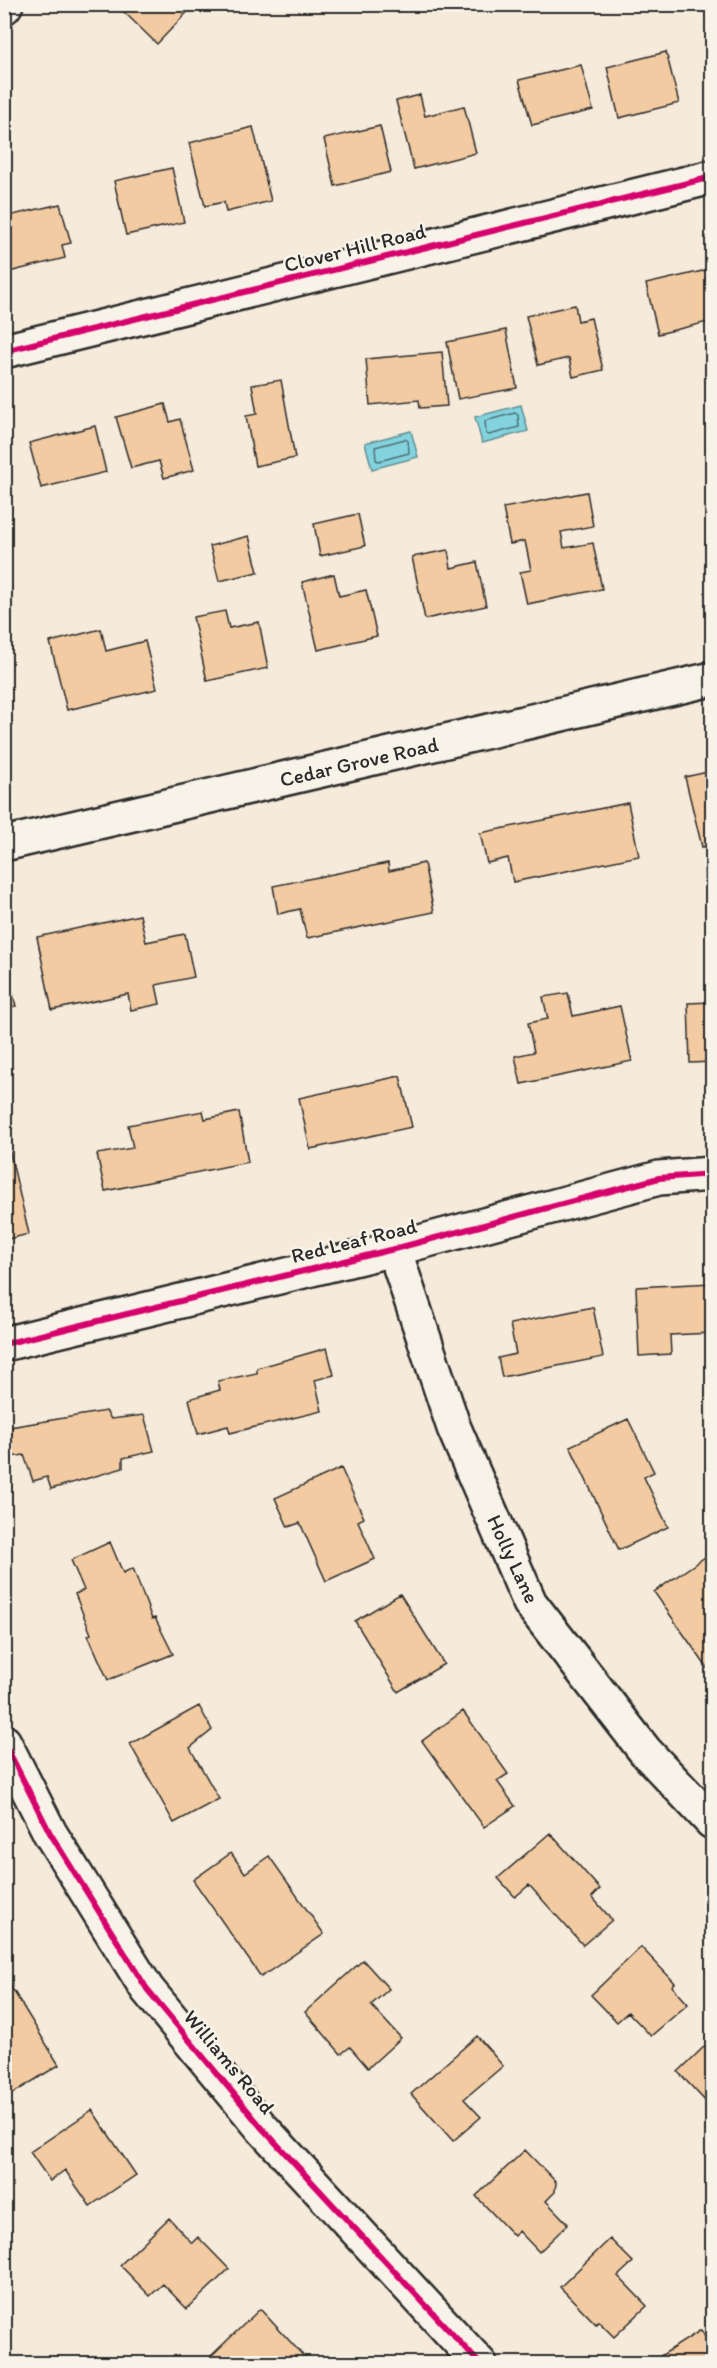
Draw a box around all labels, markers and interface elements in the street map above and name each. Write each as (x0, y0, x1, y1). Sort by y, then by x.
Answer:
street label: Clover Hill Road (282, 218, 429, 277)
street label: Cedar Grove Road (277, 731, 441, 792)
street label: Red Leaf Road (289, 1213, 420, 1268)
street label: Holly Lane (482, 1511, 545, 1607)
street label: Williams Road (179, 2005, 280, 2119)

